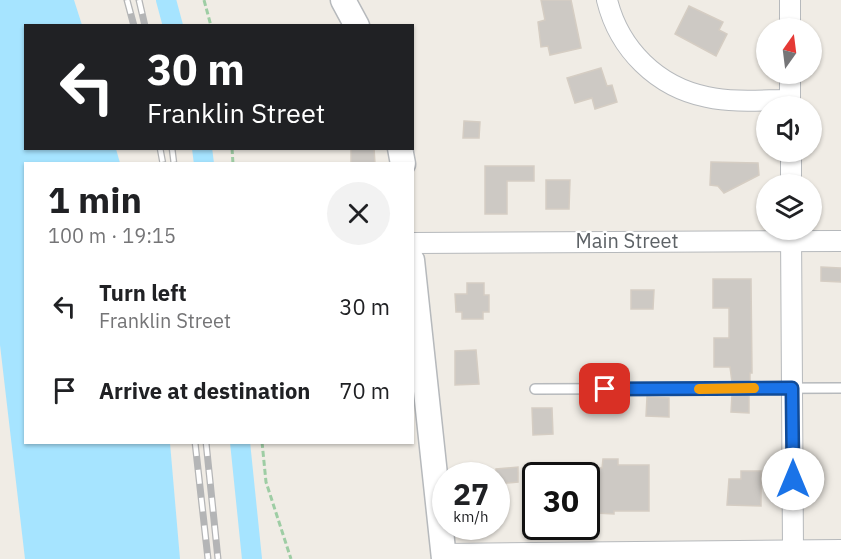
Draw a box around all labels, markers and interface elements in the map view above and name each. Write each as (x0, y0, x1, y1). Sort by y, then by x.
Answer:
north arrow (756, 18, 822, 84)
map controls (756, 18, 822, 240)
text: 30 m (147, 42, 245, 97)
icon: left (48, 48, 126, 126)
text: Franklin Street (147, 95, 325, 130)
button: sound (756, 96, 822, 162)
button: layers (756, 174, 822, 240)
text: 1 min (48, 176, 142, 223)
button: close (327, 182, 390, 245)
text: 100 m · 19:15 (48, 222, 176, 249)
street label: Main Street (576, 227, 678, 254)
text: Turn left (99, 278, 187, 307)
icon: left (48, 290, 81, 323)
text: 30 m (339, 292, 390, 321)
text: Franklin Street (99, 307, 231, 334)
pin (579, 363, 630, 414)
icon: arrive (588, 372, 621, 405)
icon: arrive (48, 374, 81, 407)
text: Arrive at destination (99, 376, 310, 405)
text: 70 m (339, 376, 390, 405)
position arrow (761, 447, 825, 511)
speed limit sign: 30 (522, 462, 600, 540)
text: 27 (453, 474, 489, 513)
text: km/h (453, 507, 489, 526)

